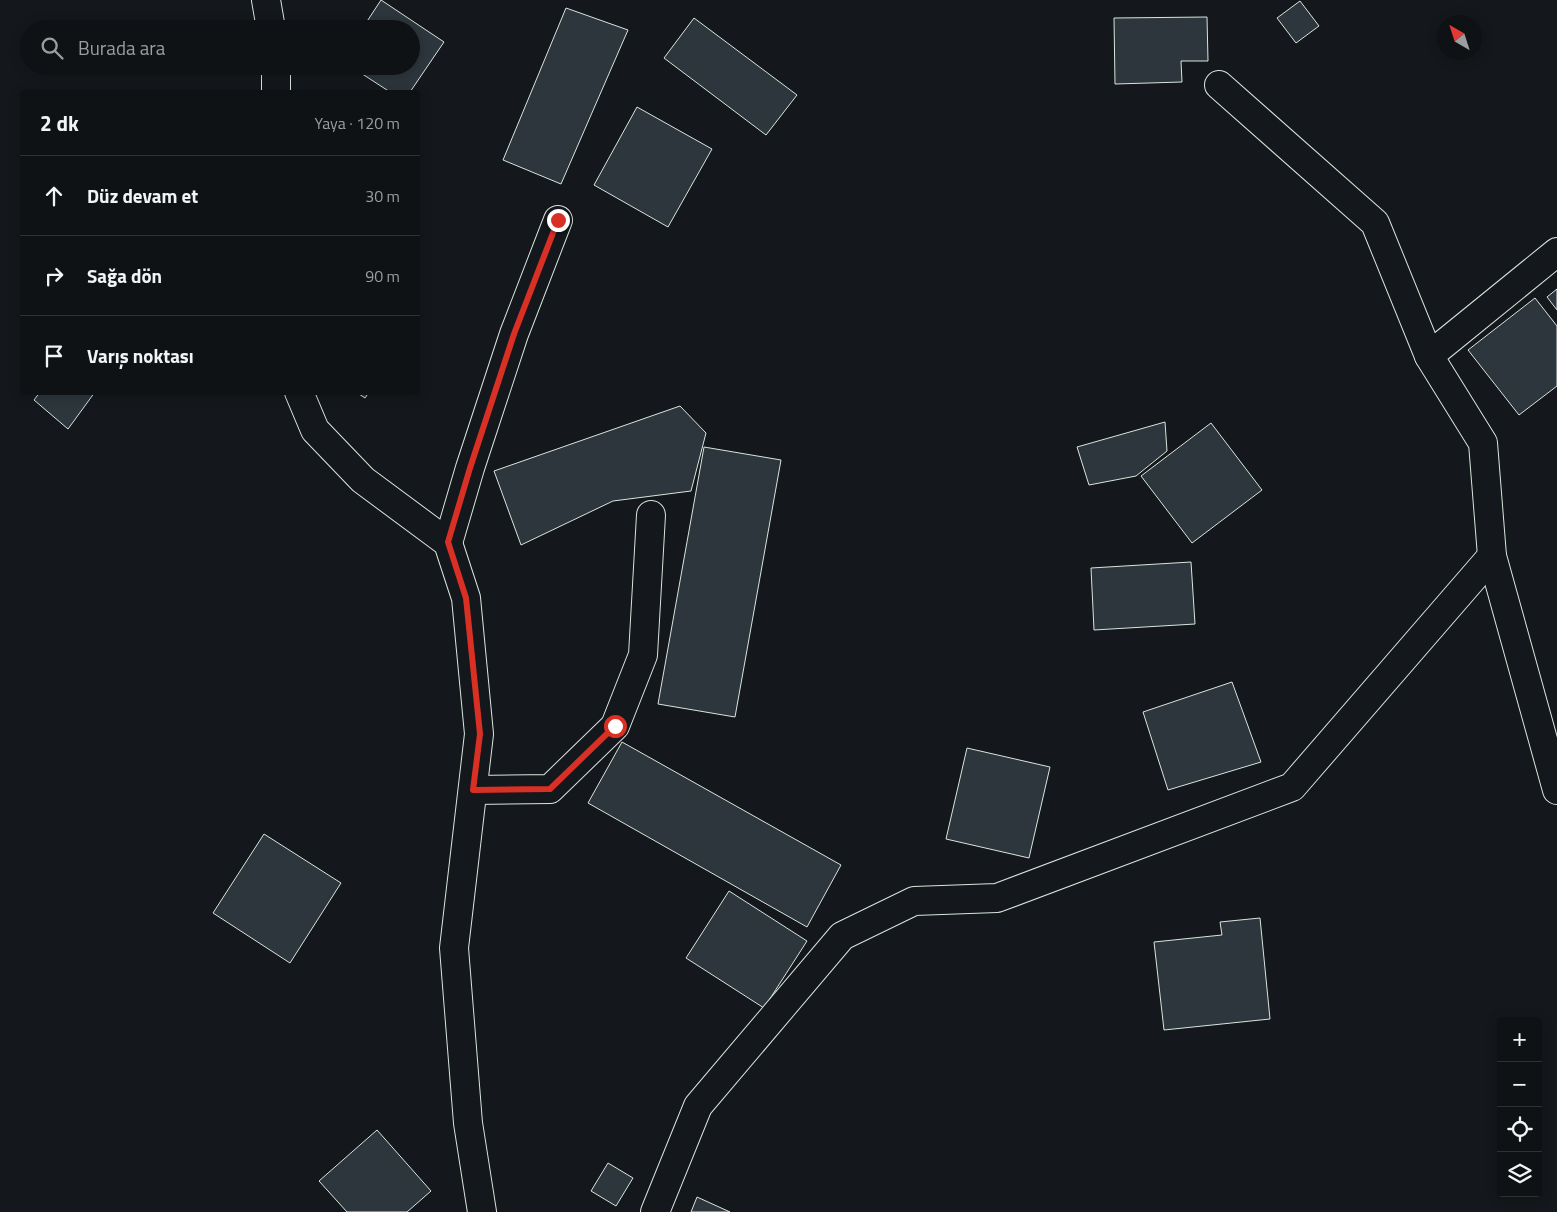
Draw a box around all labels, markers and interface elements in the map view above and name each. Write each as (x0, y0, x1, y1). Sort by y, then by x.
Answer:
north arrow (1437, 15, 1482, 60)
search box (20, 20, 420, 75)
text: Burada ara (78, 33, 165, 62)
icon: search (38, 34, 66, 62)
text: 2 dk (40, 107, 79, 139)
text: Yaya · 120 m (315, 111, 400, 135)
text: Düz devam et (87, 181, 198, 210)
icon: ahead (40, 182, 68, 210)
text: 30 m (365, 184, 400, 208)
route end (547, 209, 570, 232)
text: Sağa dön (87, 261, 162, 290)
icon: right (40, 262, 68, 290)
text: 90 m (365, 264, 400, 288)
text: Varış noktası (87, 341, 194, 370)
icon: arrive (40, 342, 68, 370)
route start (604, 715, 627, 738)
map controls (1497, 1017, 1542, 1197)
button: + (1497, 1017, 1542, 1062)
button: − (1497, 1062, 1542, 1107)
button: locate (1497, 1107, 1542, 1152)
button: layers (1497, 1152, 1542, 1197)

